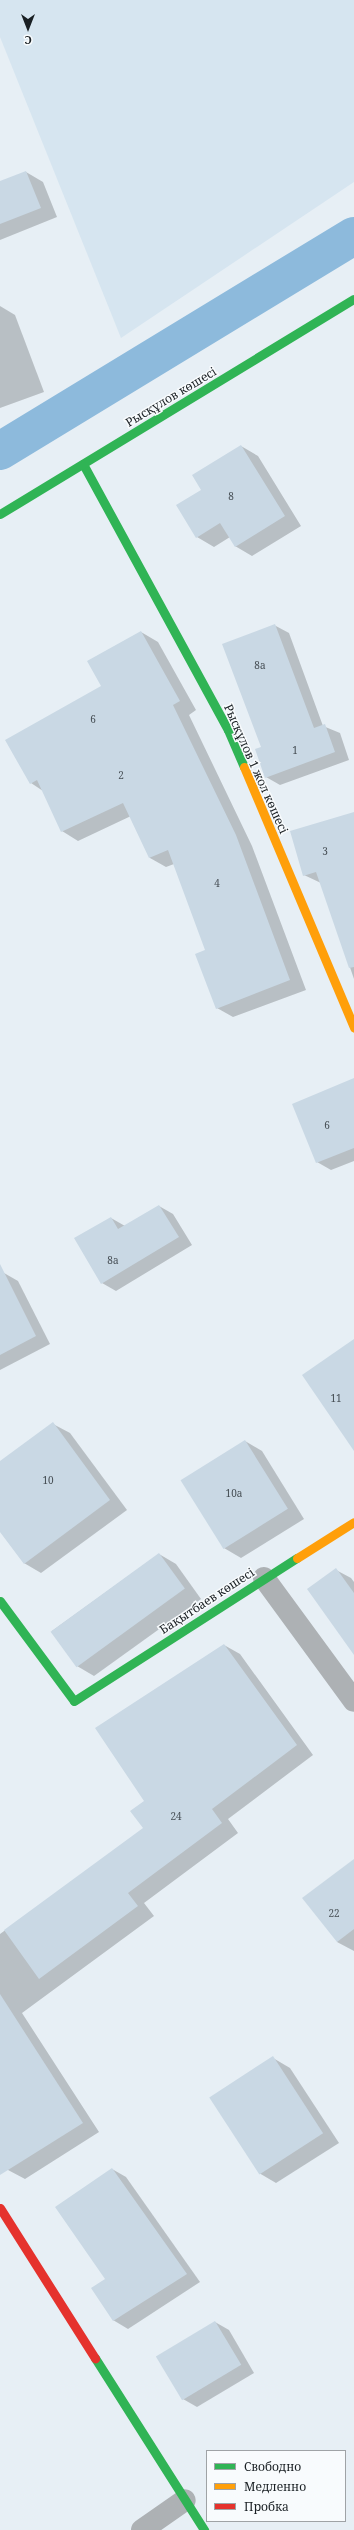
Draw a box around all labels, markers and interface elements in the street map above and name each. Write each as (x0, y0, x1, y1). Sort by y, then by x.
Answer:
north arrow (8, 8, 48, 48)
text: С (24, 33, 32, 48)
street label: Рысқұлов көшесі (123, 364, 219, 430)
house number: 8 (228, 491, 234, 503)
house number: 8а (254, 660, 266, 672)
street label: Рысқұлов 1 жол көшесі (221, 702, 291, 836)
house number: 6 (90, 714, 96, 726)
house number: 1 (292, 745, 298, 757)
house number: 2 (118, 770, 124, 782)
house number: 3 (322, 846, 328, 858)
house number: 4 (214, 878, 220, 890)
house number: 6 (324, 1120, 330, 1132)
house number: 8а (107, 1255, 119, 1267)
house number: 11 (330, 1393, 342, 1405)
house number: 10 (42, 1475, 54, 1487)
house number: 10а (226, 1488, 242, 1500)
street label: Бақытбаев көшесі (157, 1565, 257, 1637)
house number: 24 (170, 1811, 182, 1823)
house number: 22 (328, 1908, 340, 1920)
legend (206, 2450, 346, 2522)
text: Свободно (244, 2458, 301, 2475)
text: Медленно (244, 2478, 306, 2495)
text: Пробка (244, 2498, 289, 2515)

